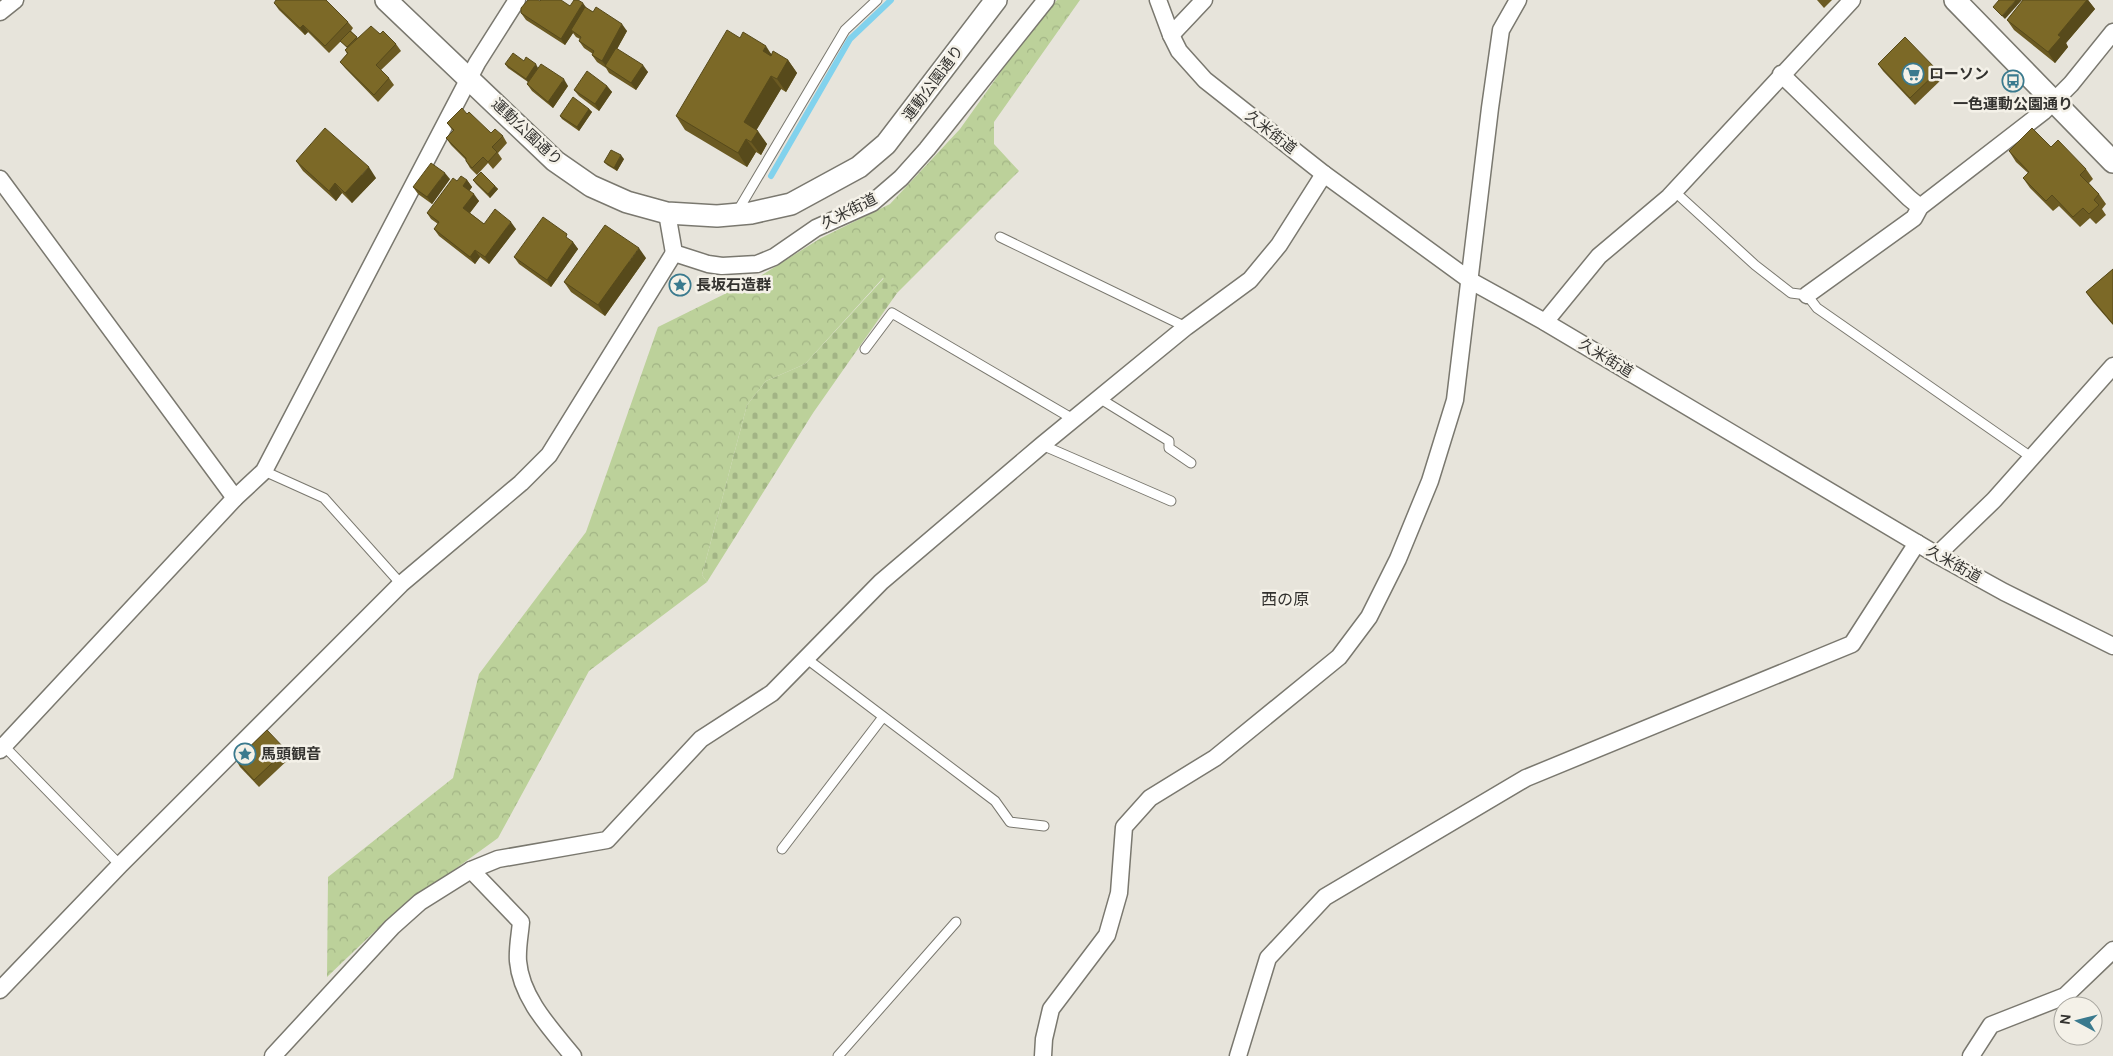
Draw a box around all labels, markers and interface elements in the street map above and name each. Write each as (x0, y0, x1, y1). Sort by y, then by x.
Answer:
street label: 運動公園通り (898, 41, 968, 125)
supermarket icon: ローソン (1901, 62, 1925, 86)
place label: ローソン (1929, 64, 1989, 84)
bus stop icon: 一色運動公園通り (2001, 69, 2025, 93)
street label: 運動公園通り (487, 94, 567, 170)
place label: 一色運動公園通り (1953, 94, 2073, 114)
street label: 久米街道 (1241, 106, 1301, 158)
street label: 久米街道 (818, 188, 880, 234)
place icon: 長坂石造群 (668, 273, 692, 297)
place label: 長坂石造群 (696, 275, 771, 295)
street label: 久米街道 (1575, 334, 1637, 382)
street label: 久米街道 (1923, 541, 1985, 587)
district label: 西の原 (1261, 589, 1309, 610)
place icon: 馬頭観音 (233, 742, 257, 766)
place label: 馬頭観音 (261, 744, 321, 764)
north arrow (2053, 996, 2103, 1046)
text: N (2056, 1013, 2075, 1026)

